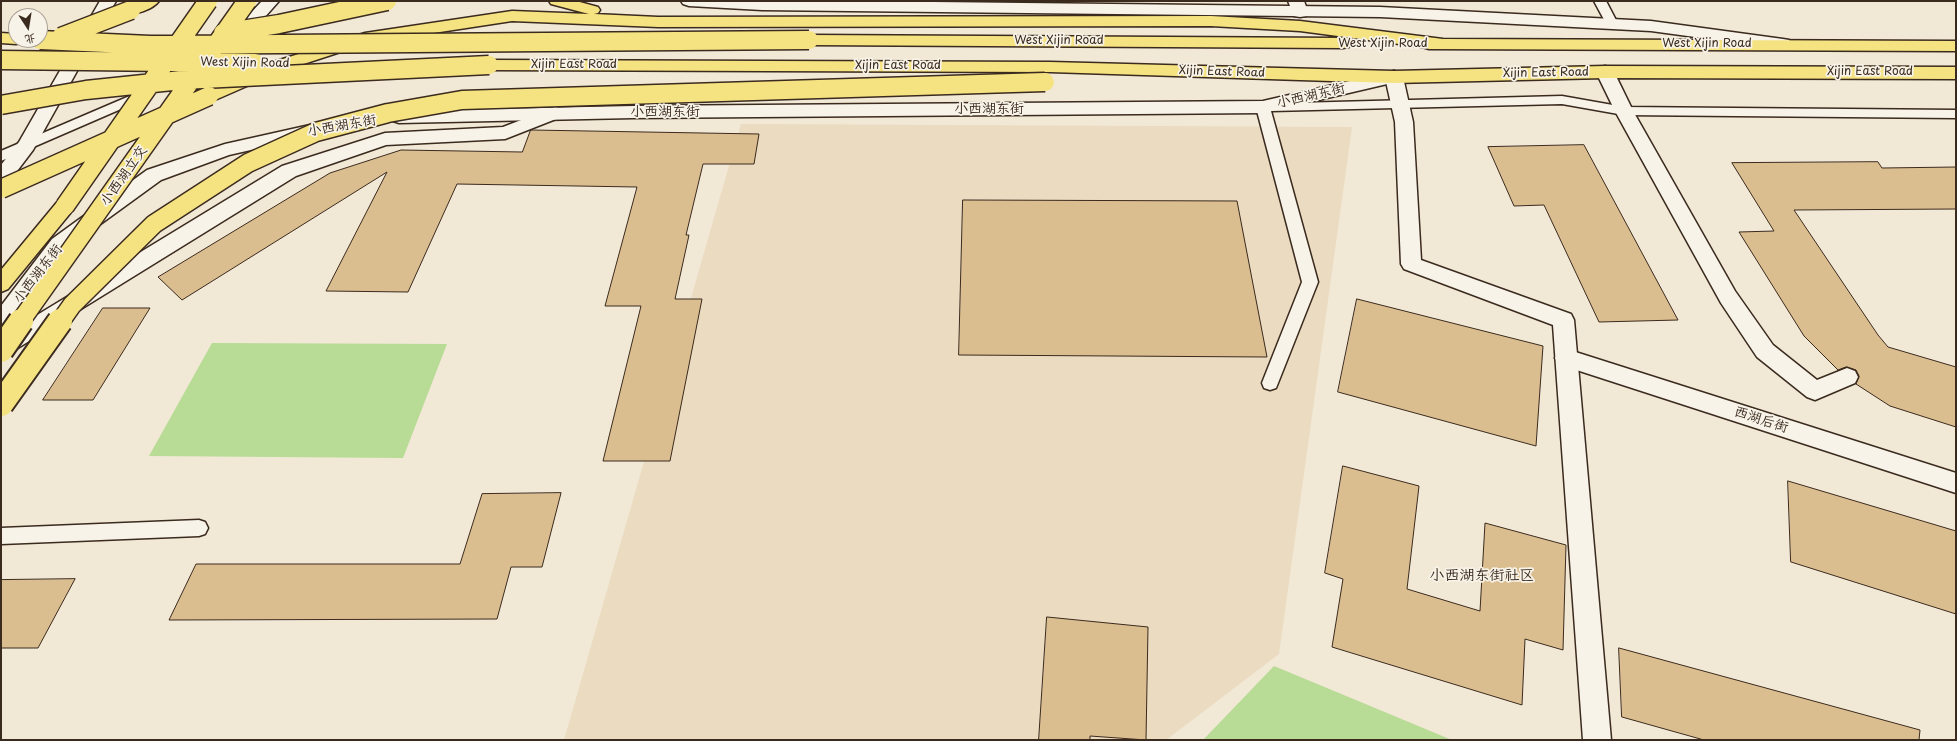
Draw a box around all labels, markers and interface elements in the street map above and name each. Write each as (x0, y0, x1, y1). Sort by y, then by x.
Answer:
north arrow (8, 8, 48, 48)
text: 北 (23, 30, 38, 49)
street label: West Xijin Road (1014, 34, 1104, 48)
street label: West Xijin Road (1338, 37, 1428, 51)
street label: West Xijin Road (1662, 37, 1752, 51)
street label: West Xijin Road (200, 55, 290, 71)
street label: Xijin East Road (531, 58, 617, 72)
street label: Xijin East Road (855, 59, 941, 73)
street label: Xijin East Road (1179, 63, 1265, 81)
street label: Xijin East Road (1503, 65, 1589, 81)
street label: Xijin East Road (1827, 65, 1913, 79)
street label: 小西湖东街 (1275, 80, 1347, 112)
street label: 小西湖东街 (954, 101, 1024, 117)
street label: 小西湖东街 (630, 104, 700, 120)
street label: 小西湖东街 (306, 112, 378, 140)
street label: 小西湖立交 (97, 143, 151, 209)
street label: 小西湖东街 (10, 241, 66, 307)
street label: 西湖后街 (1732, 403, 1790, 437)
district label: 小西湖东街社区 (1430, 567, 1534, 585)

